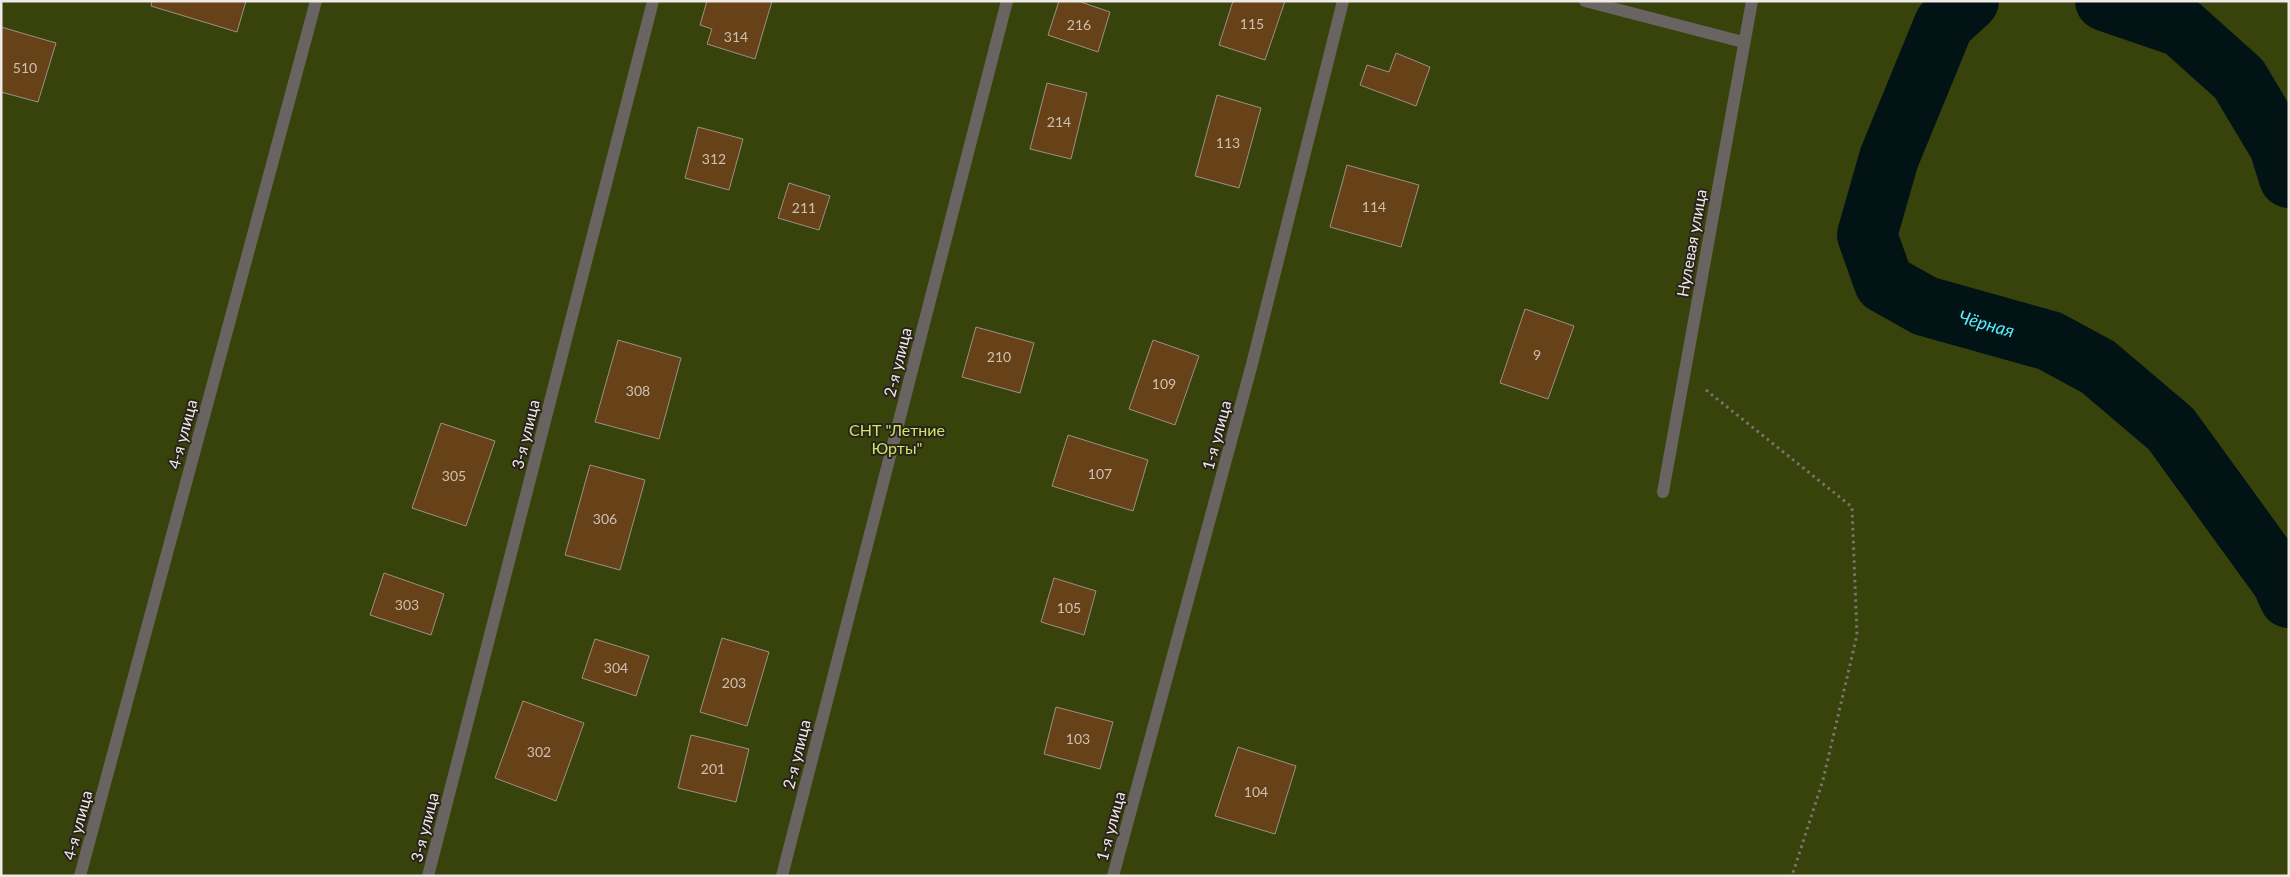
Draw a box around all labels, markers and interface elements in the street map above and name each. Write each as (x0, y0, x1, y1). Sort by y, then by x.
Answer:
house number: 115 (1240, 15, 1264, 32)
house number: 216 (1067, 16, 1091, 33)
house number: 314 (724, 28, 748, 45)
house number: 510 (13, 59, 37, 76)
house number: 214 (1047, 113, 1071, 130)
house number: 113 (1216, 134, 1240, 151)
house number: 312 (702, 150, 726, 167)
street label: Нулевая улица (1672, 188, 1710, 298)
house number: 114 (1362, 198, 1386, 215)
house number: 211 (792, 199, 816, 216)
water label: Чёрная (1957, 305, 2017, 342)
street label: 2-я улица (879, 325, 915, 399)
house number: 9 (1533, 346, 1541, 363)
house number: 210 (987, 348, 1011, 365)
house number: 109 (1152, 375, 1176, 392)
house number: 308 (626, 382, 650, 399)
street label: 4-я улица (164, 397, 200, 471)
street label: 3-я улица (507, 397, 543, 471)
street label: 1-я улица (1198, 398, 1234, 472)
park label: СНТ "Летние Юрты" (849, 420, 945, 457)
house number: 107 (1088, 465, 1112, 482)
house number: 305 (442, 467, 466, 484)
house number: 306 (593, 510, 617, 527)
house number: 303 (395, 596, 419, 613)
house number: 105 (1057, 599, 1081, 616)
house number: 304 (604, 659, 628, 676)
house number: 203 (722, 674, 746, 691)
street label: 2-я улица (778, 717, 814, 791)
house number: 103 (1066, 730, 1090, 747)
house number: 302 (527, 743, 551, 760)
house number: 201 (701, 760, 725, 777)
house number: 104 (1244, 783, 1268, 800)
street label: 4-я улица (59, 788, 95, 862)
street label: 1-я улица (1092, 789, 1128, 863)
street label: 3-я улица (406, 790, 442, 864)

